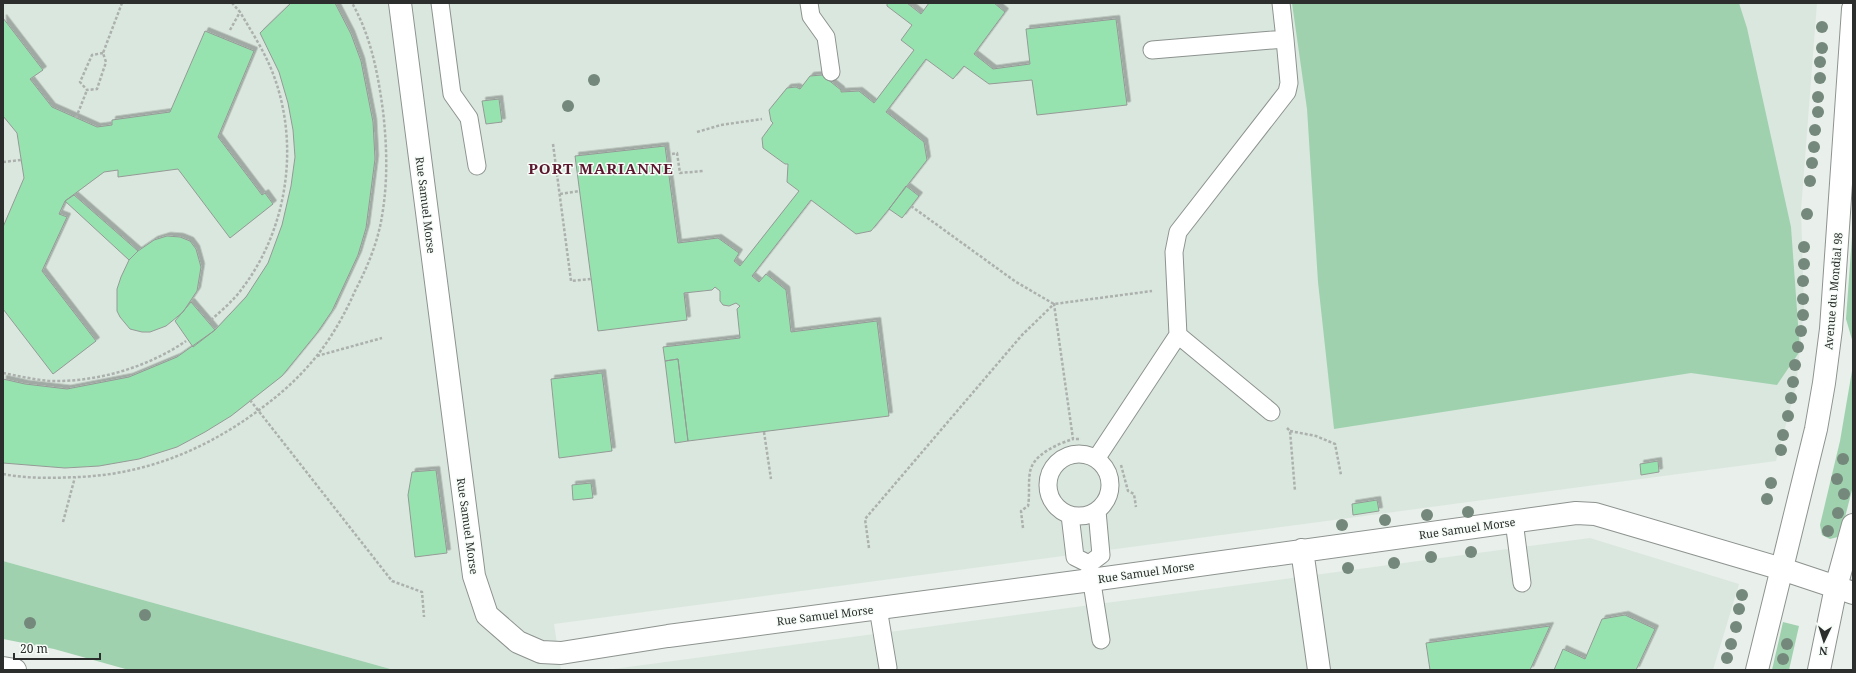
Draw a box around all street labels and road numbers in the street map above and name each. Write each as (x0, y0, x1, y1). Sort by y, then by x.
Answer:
street label: Rue Samuel Morse (413, 156, 439, 254)
street label: Avenue du Mondial 98 (1820, 232, 1846, 350)
street label: Rue Samuel Morse (454, 477, 482, 575)
street label: Rue Samuel Morse (1418, 514, 1516, 542)
street label: Rue Samuel Morse (1097, 558, 1195, 586)
street label: Rue Samuel Morse (776, 602, 874, 628)

